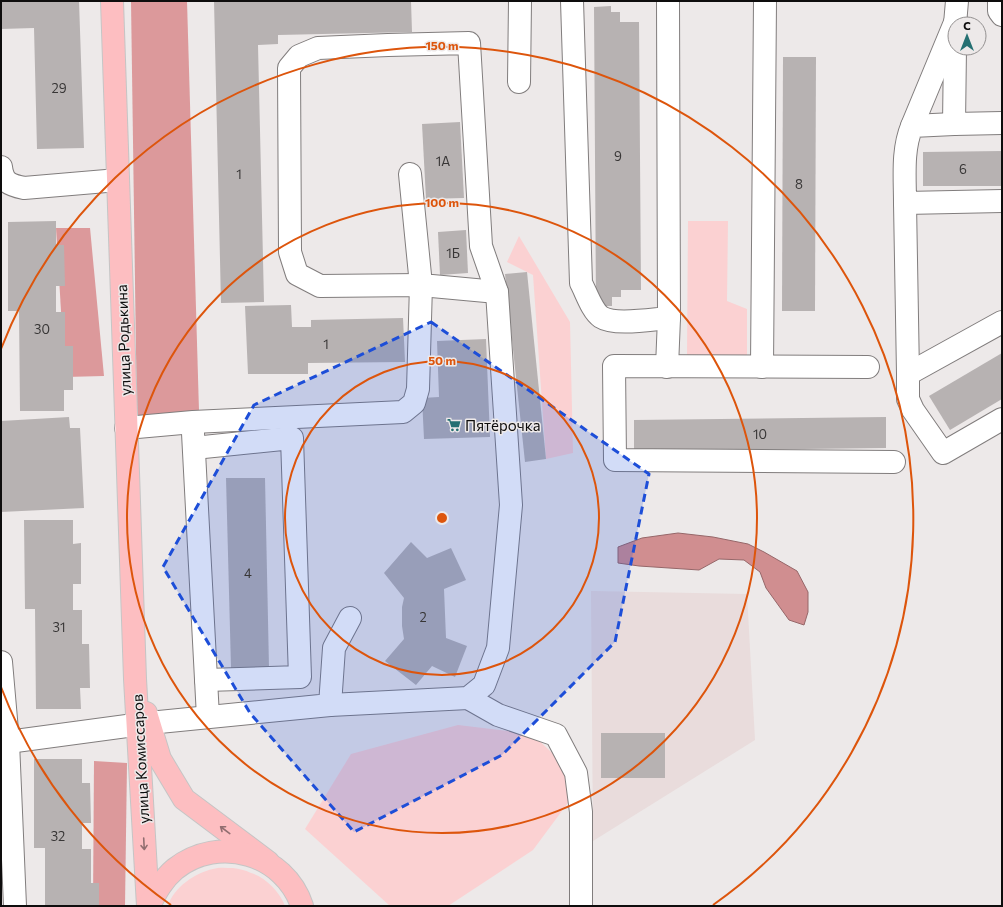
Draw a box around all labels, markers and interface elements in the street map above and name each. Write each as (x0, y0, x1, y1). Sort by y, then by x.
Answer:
north arrow (947, 16, 987, 56)
text: С (963, 19, 971, 32)
text: 150 m (425, 38, 459, 52)
house number: 29 (51, 80, 67, 96)
house number: 9 (614, 148, 622, 164)
house number: 1А (436, 153, 450, 169)
house number: 6 (959, 161, 967, 177)
house number: 1 (236, 166, 242, 182)
house number: 8 (795, 176, 803, 192)
text: 100 m (425, 195, 459, 209)
house number: 1Б (446, 245, 460, 261)
street label: улица Родькина (112, 284, 134, 396)
house number: 30 (34, 321, 50, 337)
house number: 1 (323, 336, 329, 352)
text: 50 m (428, 353, 456, 367)
place label: Пятёрочка (465, 416, 540, 434)
supermarket icon: Пятёрочка (446, 417, 462, 433)
house number: 10 (753, 426, 767, 442)
centre of rings (435, 511, 449, 525)
house number: 4 (244, 565, 252, 581)
house number: 2 (419, 609, 427, 625)
house number: 31 (53, 619, 65, 635)
street label: улица Комиссаров (128, 694, 152, 824)
one-way arrow (220, 826, 231, 834)
house number: 32 (51, 828, 65, 844)
one-way arrow (141, 837, 148, 850)

